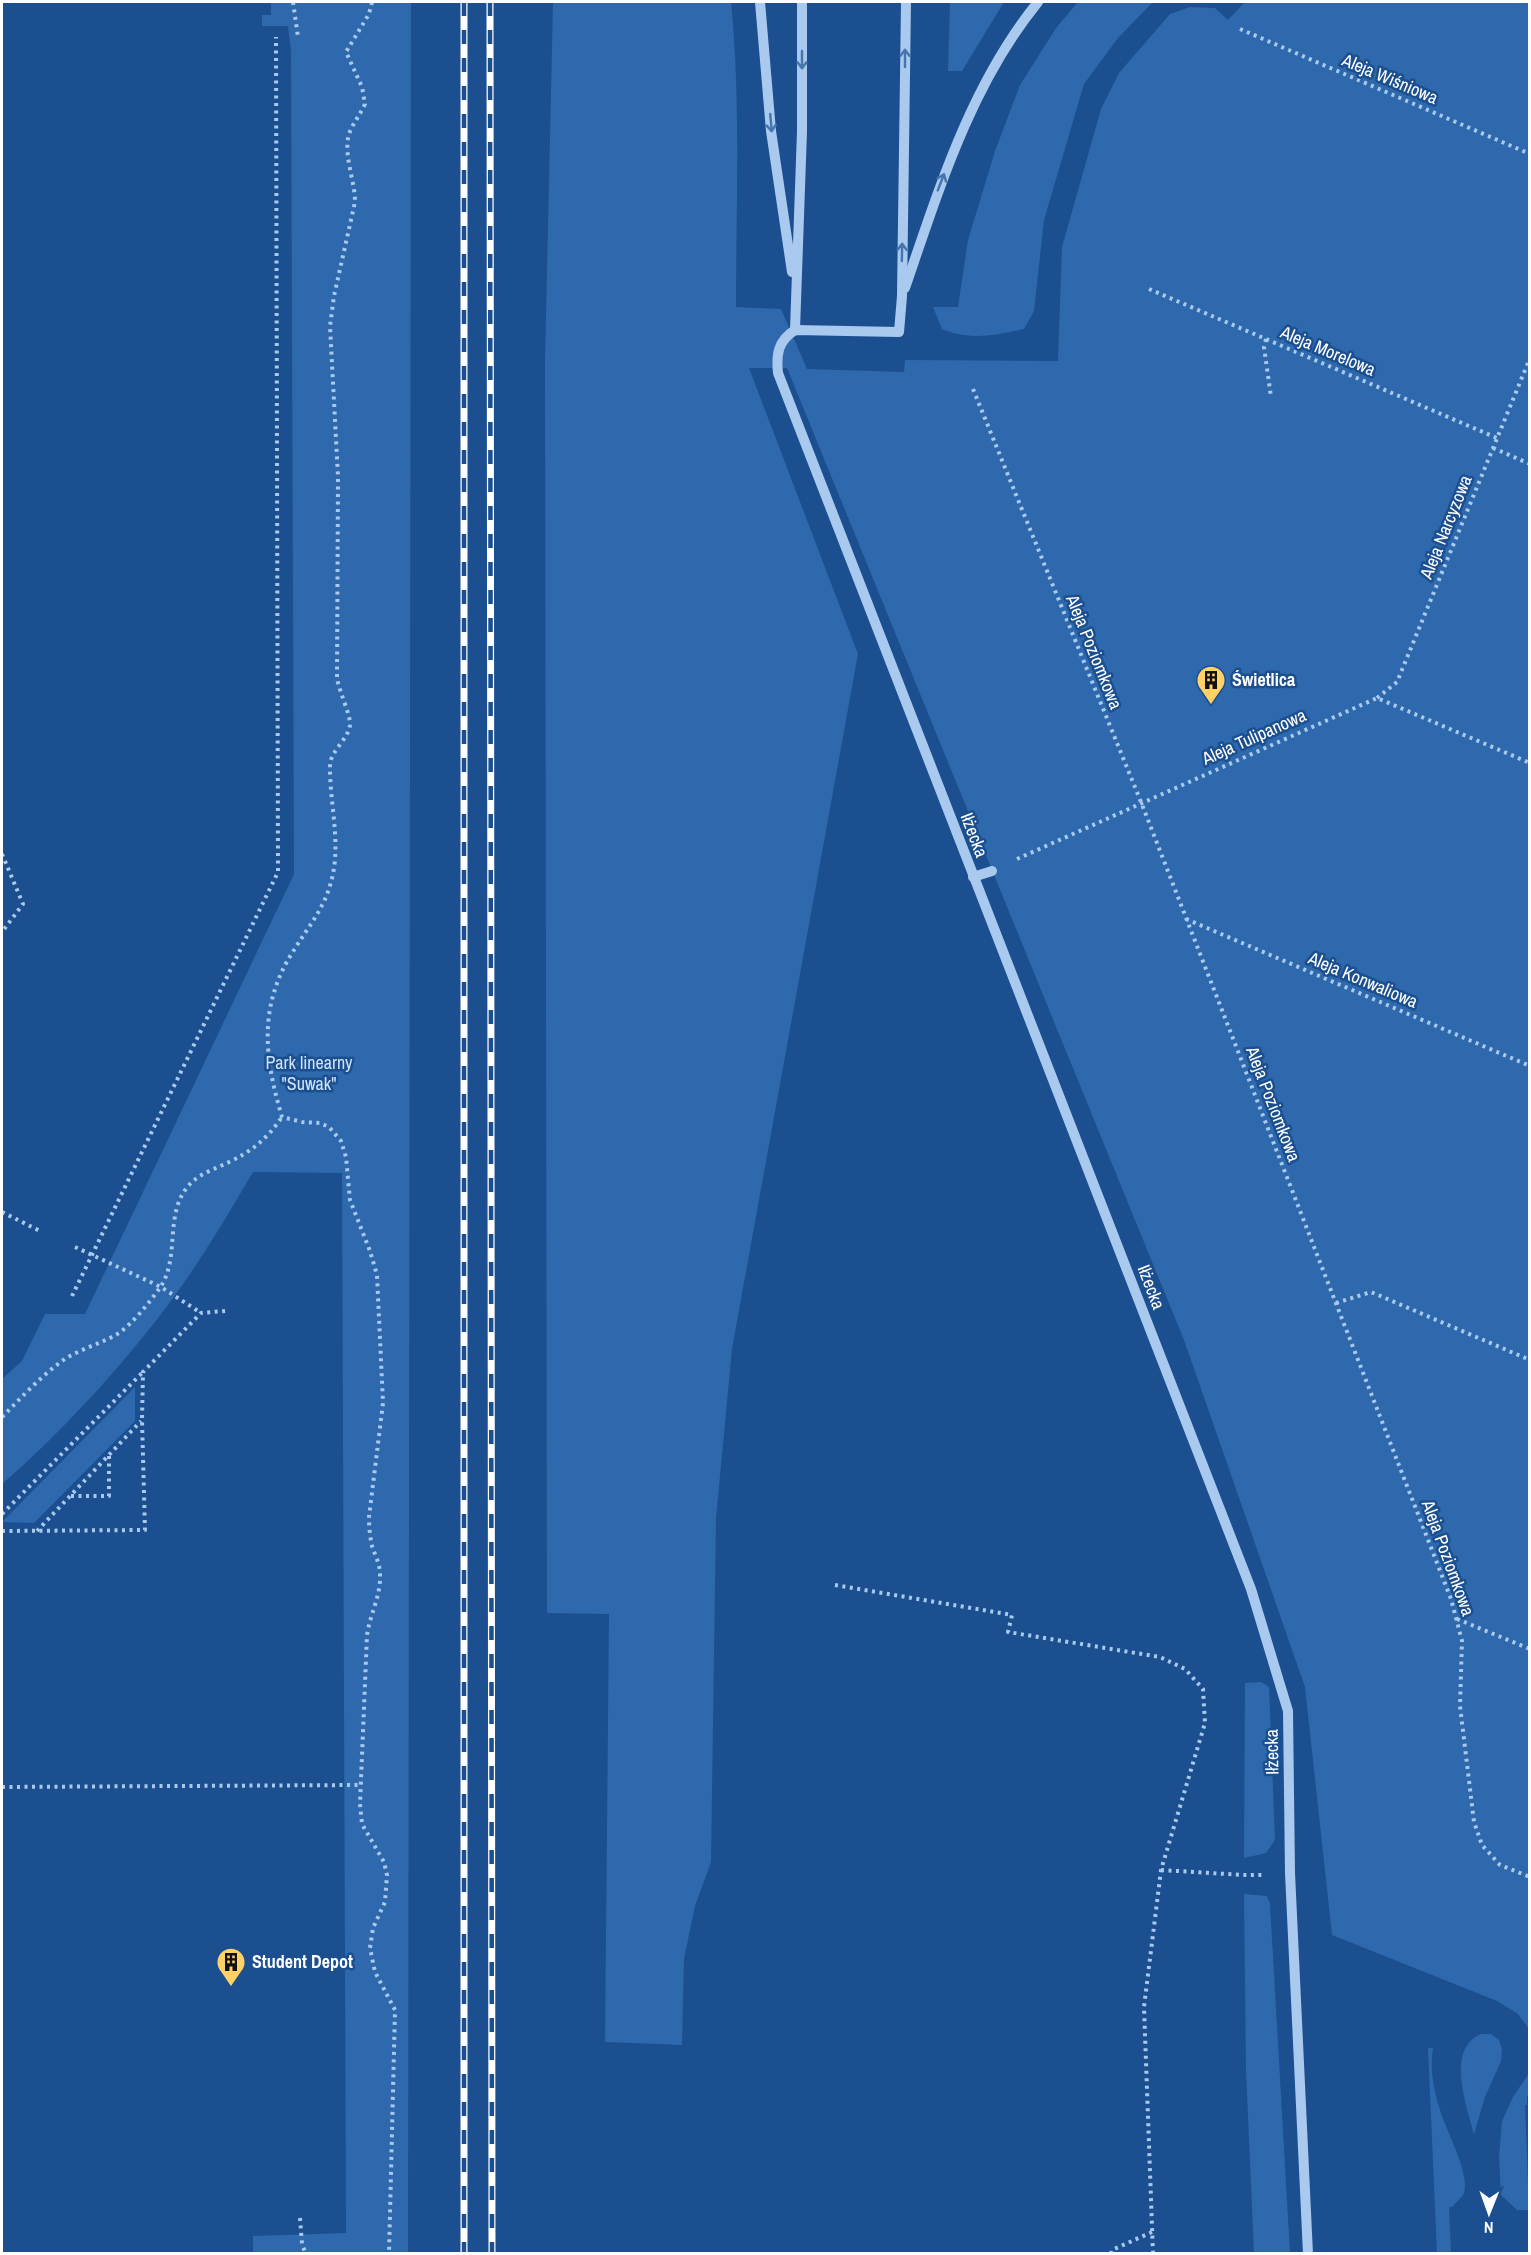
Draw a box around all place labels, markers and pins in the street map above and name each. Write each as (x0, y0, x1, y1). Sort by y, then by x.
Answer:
building icon: Świetlica (1195, 664, 1227, 706)
place label: Świetlica (1232, 667, 1296, 692)
building icon: Student Depot (215, 1946, 247, 1988)
place label: Student Depot (252, 1949, 353, 1974)

